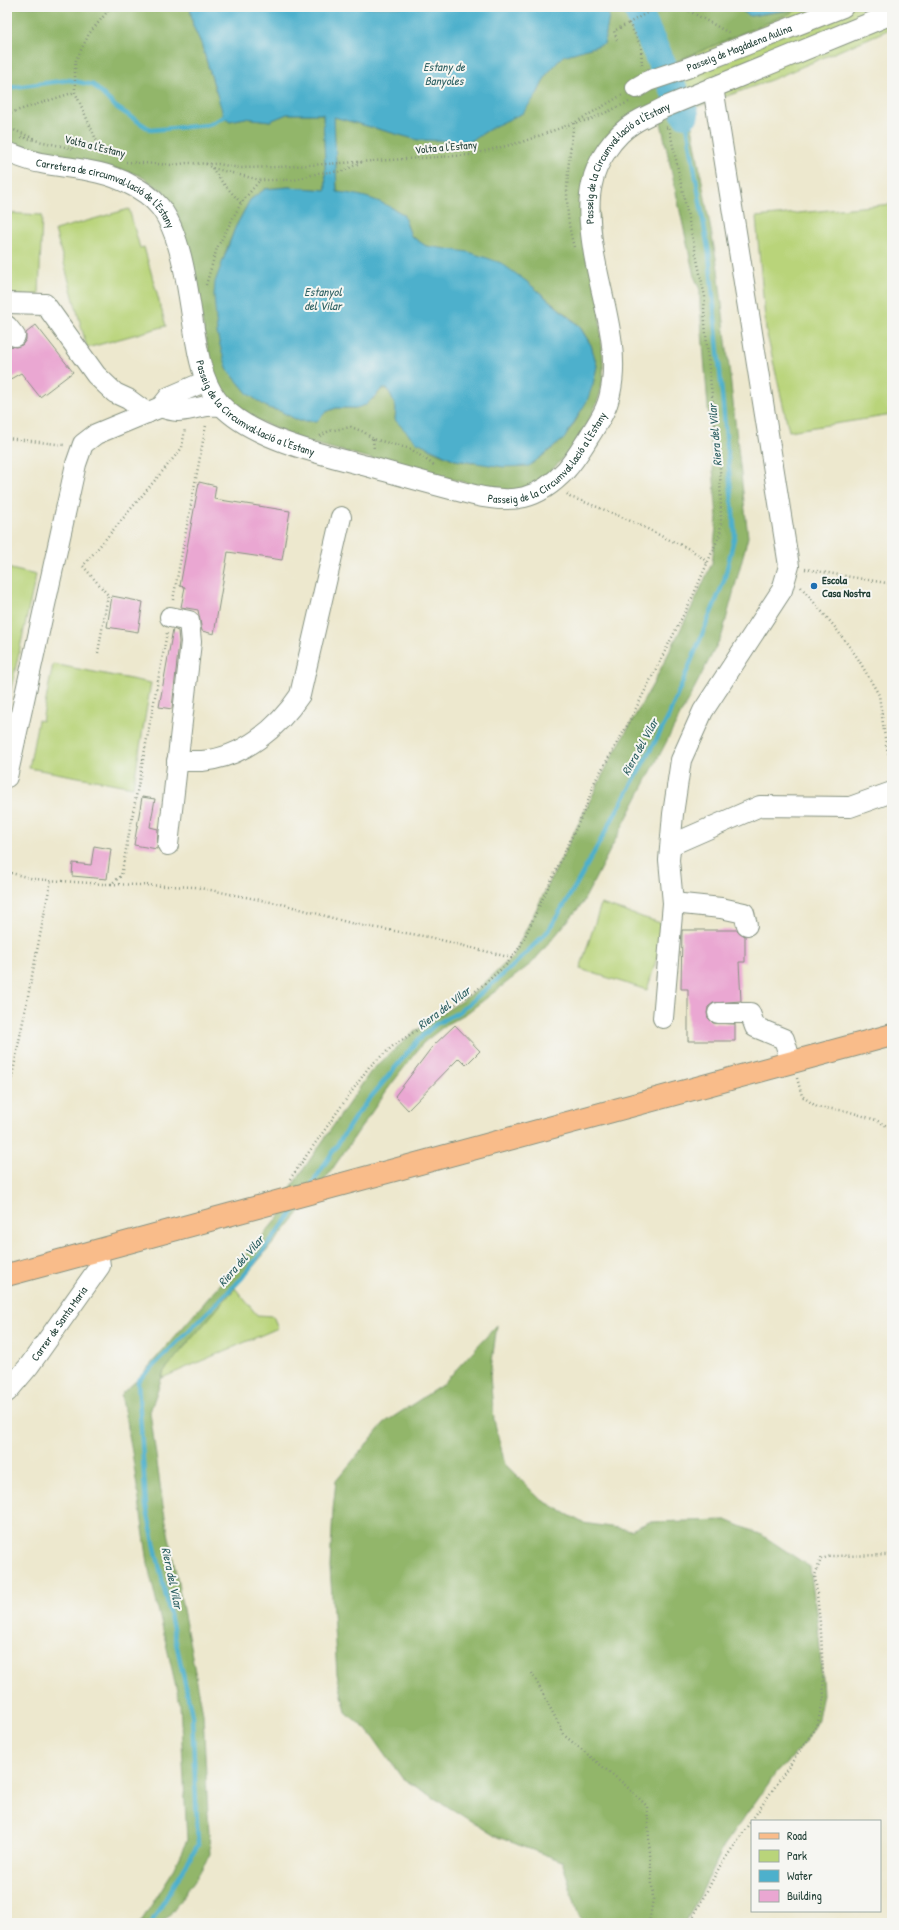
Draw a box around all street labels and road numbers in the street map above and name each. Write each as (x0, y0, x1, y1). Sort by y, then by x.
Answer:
street label: Passeig de Magdalena Aulina (685, 21, 794, 74)
street label: Passeig de la Circumval·lació a l'Estany (582, 99, 672, 224)
street label: Volta a l'Estany (63, 132, 127, 160)
street label: Volta a l'Estany (414, 137, 478, 157)
street label: Carretera de circumval·lació de l'Estany (35, 155, 178, 231)
street label: Passeig de la Circumval·lació a l'Estany (193, 359, 317, 459)
street label: Passeig de la Circumval·lació a l'Estany (487, 409, 610, 506)
street label: Carrer de Santa Maria (28, 1283, 91, 1364)

